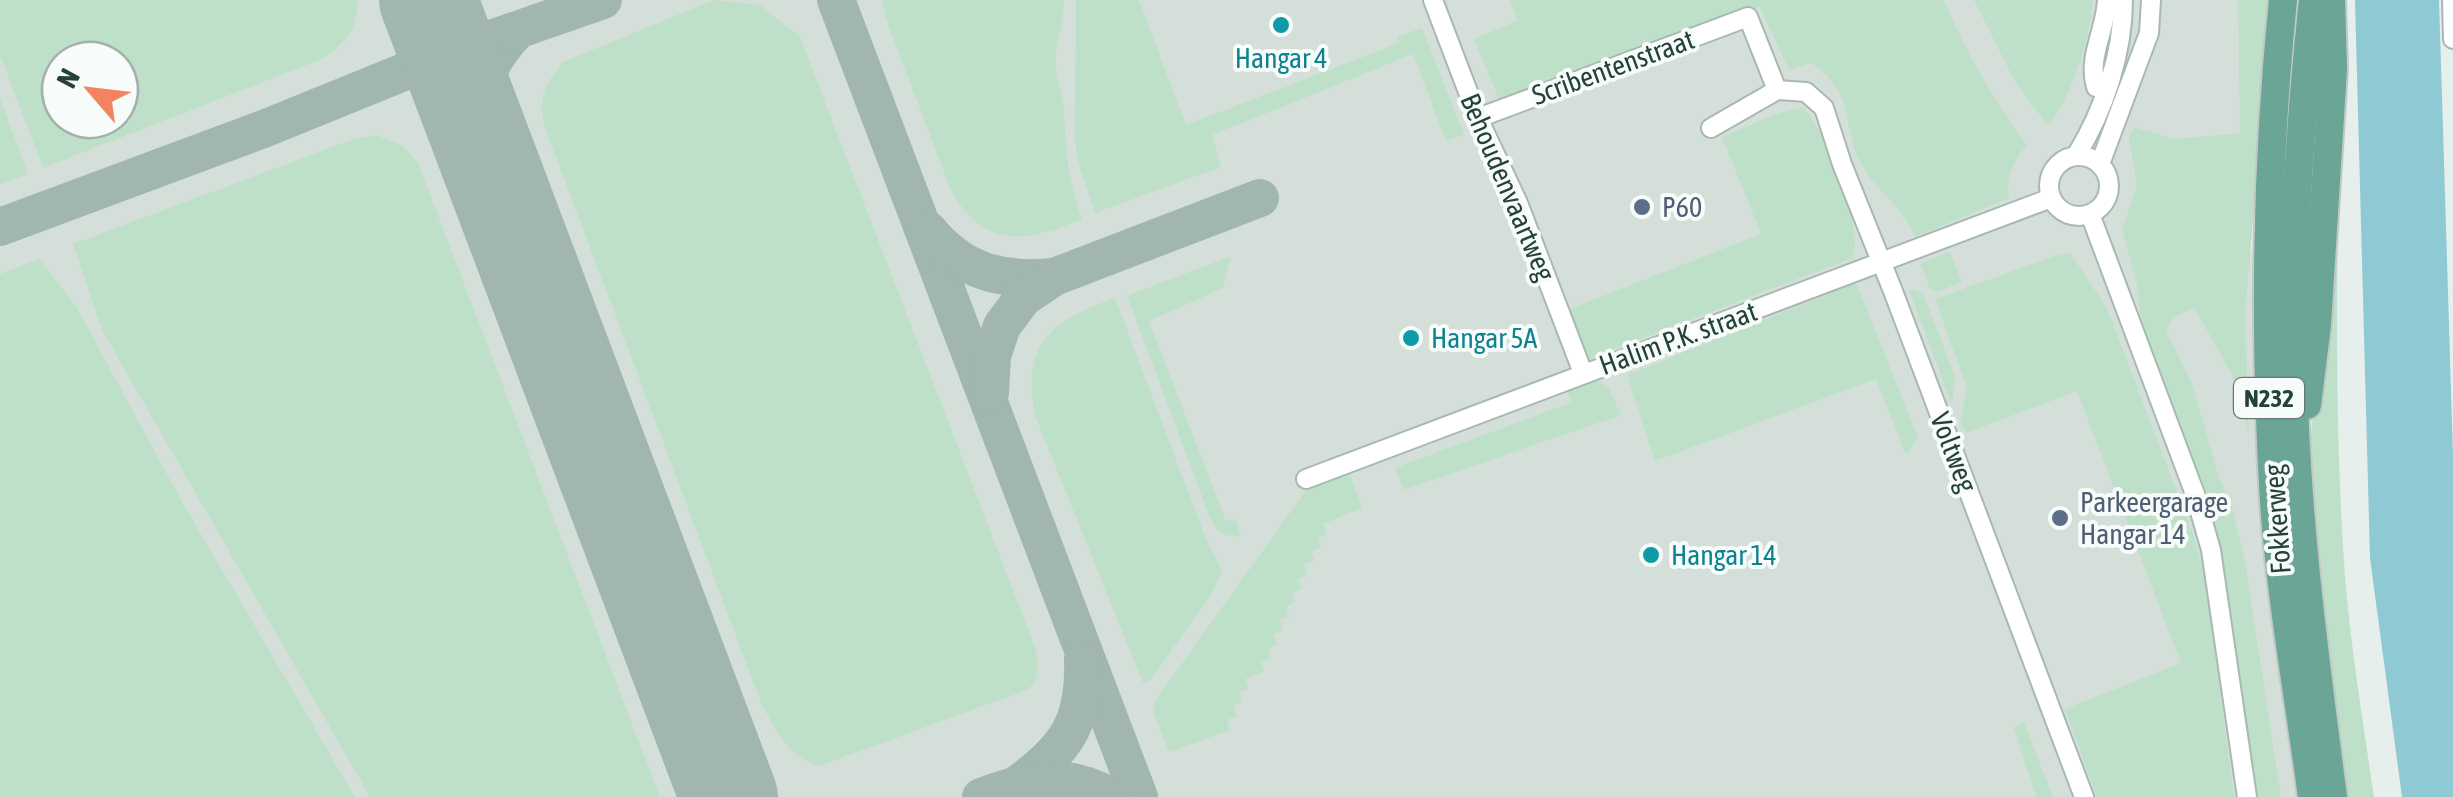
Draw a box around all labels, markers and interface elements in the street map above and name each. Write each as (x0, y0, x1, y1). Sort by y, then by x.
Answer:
marker: Hangar 4 (1270, 14, 1292, 36)
street label: Scribentenstraat (1528, 23, 1698, 111)
north arrow (40, 40, 140, 140)
place label: Hangar 4 (1235, 42, 1327, 74)
text: N (50, 63, 86, 93)
street label: Behoudenvaartweg (1454, 89, 1562, 285)
place label: P60 (1662, 191, 1702, 223)
marker: P60 (1631, 196, 1653, 218)
street label: Halim P.K. straat (1595, 295, 1761, 381)
place label: Hangar 5A (1431, 322, 1538, 354)
marker: Hangar 5A (1400, 327, 1422, 349)
road number: N232 (2234, 378, 2304, 418)
street label: Voltweg (1924, 408, 1984, 496)
street label: Fokkerweg (2257, 463, 2297, 575)
place label: Parkeergarage Hangar 14 (2080, 486, 2228, 550)
marker: Parkeergarage Hangar 14 (2049, 507, 2071, 529)
place label: Hangar 14 (1671, 539, 1777, 571)
marker: Hangar 14 (1640, 544, 1662, 566)

